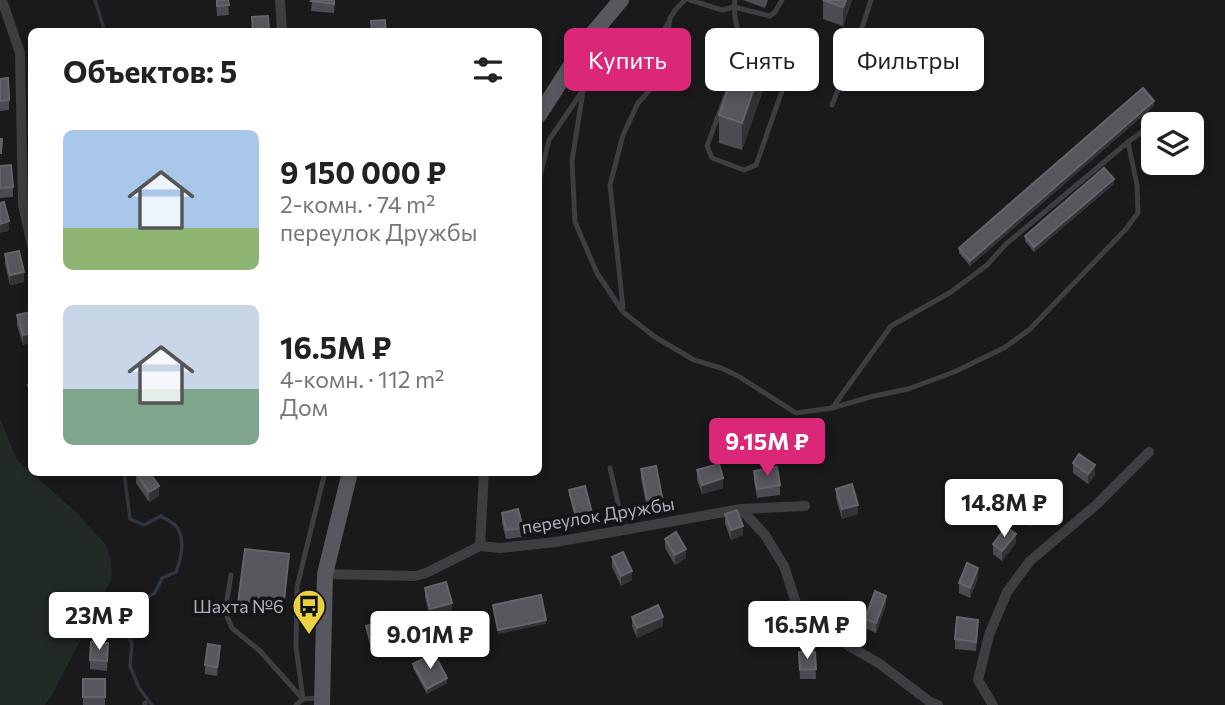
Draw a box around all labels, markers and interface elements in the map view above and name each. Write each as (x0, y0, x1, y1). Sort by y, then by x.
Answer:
chip: Купить (564, 28, 691, 91)
chip: Снять (705, 28, 819, 91)
chip: Фильтры (833, 28, 984, 91)
icon: filters (469, 51, 507, 89)
text: Объектов: 5 (63, 52, 237, 89)
map controls (1141, 112, 1204, 175)
button: layers (1141, 112, 1204, 175)
text: 9 150 000 ₽ (280, 153, 446, 190)
icon: home (119, 158, 203, 242)
text: 2-комн. · 74 m² (280, 190, 435, 218)
text: переулок Дружбы (280, 218, 477, 246)
text: 16.5M ₽ (280, 328, 392, 365)
icon: home (119, 333, 203, 417)
text: 4-комн. · 112 m² (280, 365, 444, 393)
text: Дом (280, 393, 328, 421)
pin: 9.15M ₽ (702, 419, 832, 478)
text: 9.15M ₽ (725, 427, 809, 455)
pin: 14.8M ₽ (939, 480, 1069, 539)
text: 14.8M ₽ (961, 488, 1047, 516)
street label: переулок Дружбы (520, 492, 676, 538)
bus stop icon: Шахта №6 (290, 587, 328, 636)
pin: 23M ₽ (50, 592, 148, 652)
place label: Шахта №6 (193, 595, 284, 617)
text: 23M ₽ (65, 601, 133, 629)
pin: 16.5M ₽ (742, 602, 872, 661)
text: 16.5M ₽ (764, 610, 850, 638)
pin: 9.01M ₽ (365, 612, 495, 671)
text: 9.01M ₽ (386, 620, 474, 648)

